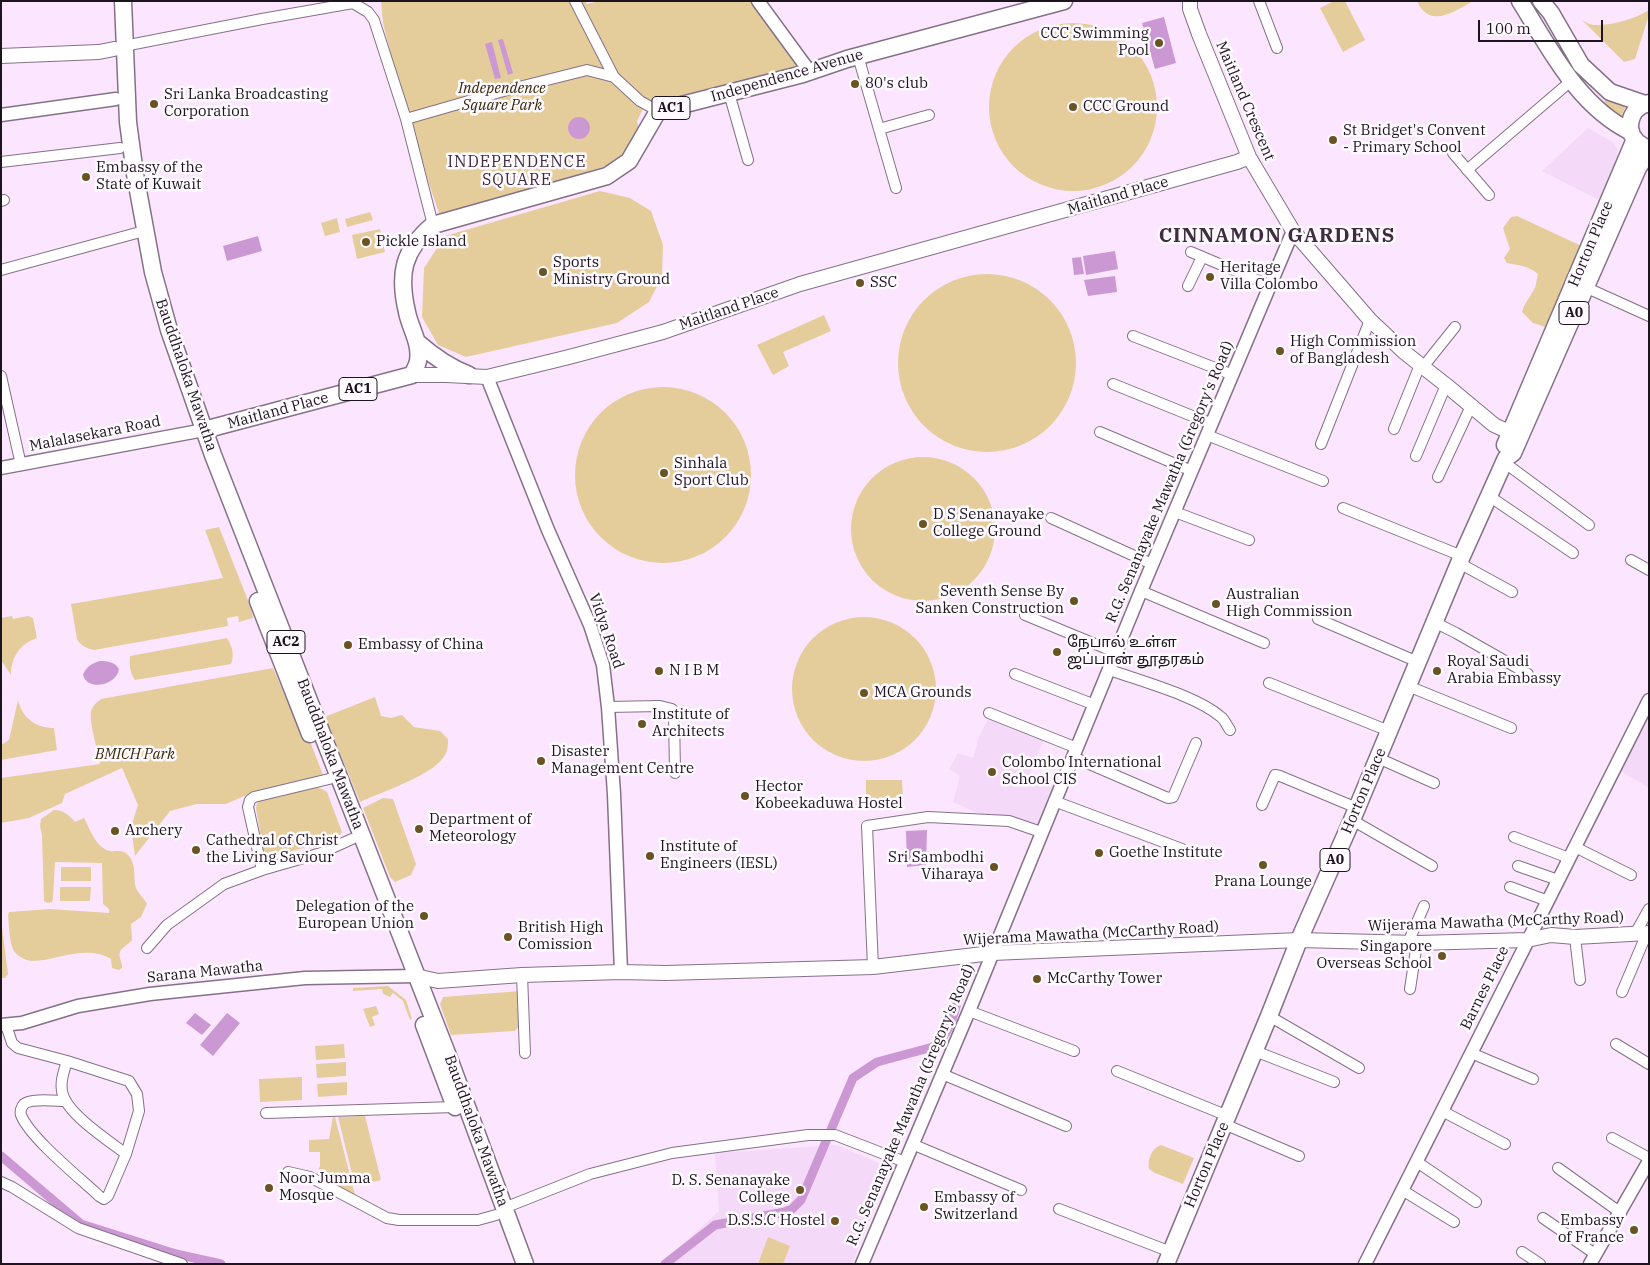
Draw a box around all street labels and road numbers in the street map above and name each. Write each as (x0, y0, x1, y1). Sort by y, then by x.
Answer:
street label: Maitland Crescent (1212, 38, 1278, 164)
street label: Independence Avenue (709, 46, 865, 106)
road number: AC1 (652, 96, 690, 120)
street label: Maitland Place (1066, 173, 1170, 219)
street label: Horton Place (1565, 198, 1617, 290)
street label: Maitland Place (677, 284, 781, 334)
street label: Bauddhaloka Mawatha (151, 296, 221, 454)
road number: A0 (1559, 302, 1589, 324)
street label: R.G. Senanayake Mawatha (Gregory's Road) (1102, 338, 1238, 626)
road number: AC1 (339, 378, 377, 400)
street label: Maitland Place (226, 389, 330, 433)
street label: Malalasekara Road (28, 412, 162, 456)
street label: Vidya Road (585, 591, 627, 671)
road number: AC2 (267, 630, 305, 654)
street label: Bauddhaloka Mawatha (293, 676, 367, 832)
street label: Horton Place (1338, 745, 1390, 837)
road number: A0 (1320, 848, 1350, 872)
street label: Wijerama Mawatha (McCarthy Road) (1368, 909, 1624, 935)
street label: Wijerama Mawatha (McCarthy Road) (962, 918, 1220, 950)
street label: Barnes Place (1457, 943, 1513, 1033)
street label: Sarana Mawatha (146, 957, 264, 987)
street label: R.G. Senanayake Mawatha (Gregory's Road) (843, 961, 979, 1249)
street label: Bauddhaloka Mawatha (440, 1053, 512, 1209)
street label: Horton Place (1181, 1119, 1233, 1211)

